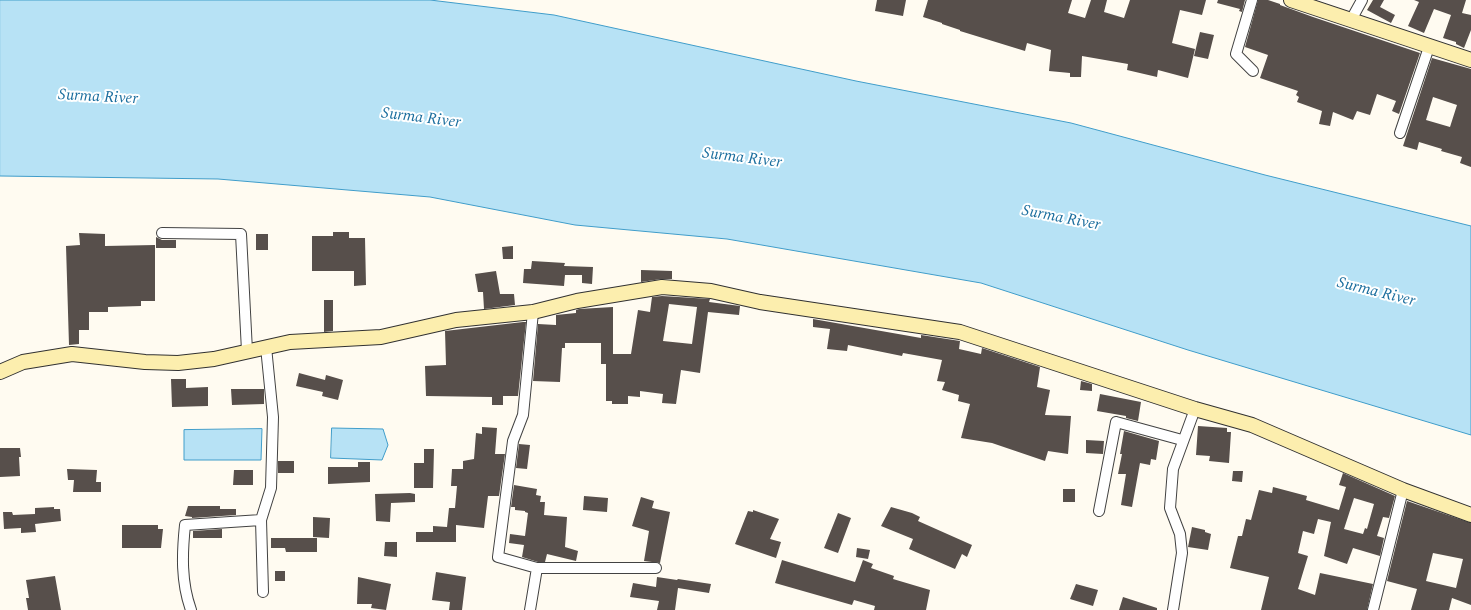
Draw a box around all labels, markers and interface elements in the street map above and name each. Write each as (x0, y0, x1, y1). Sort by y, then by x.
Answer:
water label: Surma River (58, 86, 138, 110)
water label: Surma River (380, 105, 462, 133)
water label: Surma River (701, 145, 783, 173)
water label: Surma River (1020, 202, 1102, 236)
water label: Surma River (1335, 274, 1417, 312)

